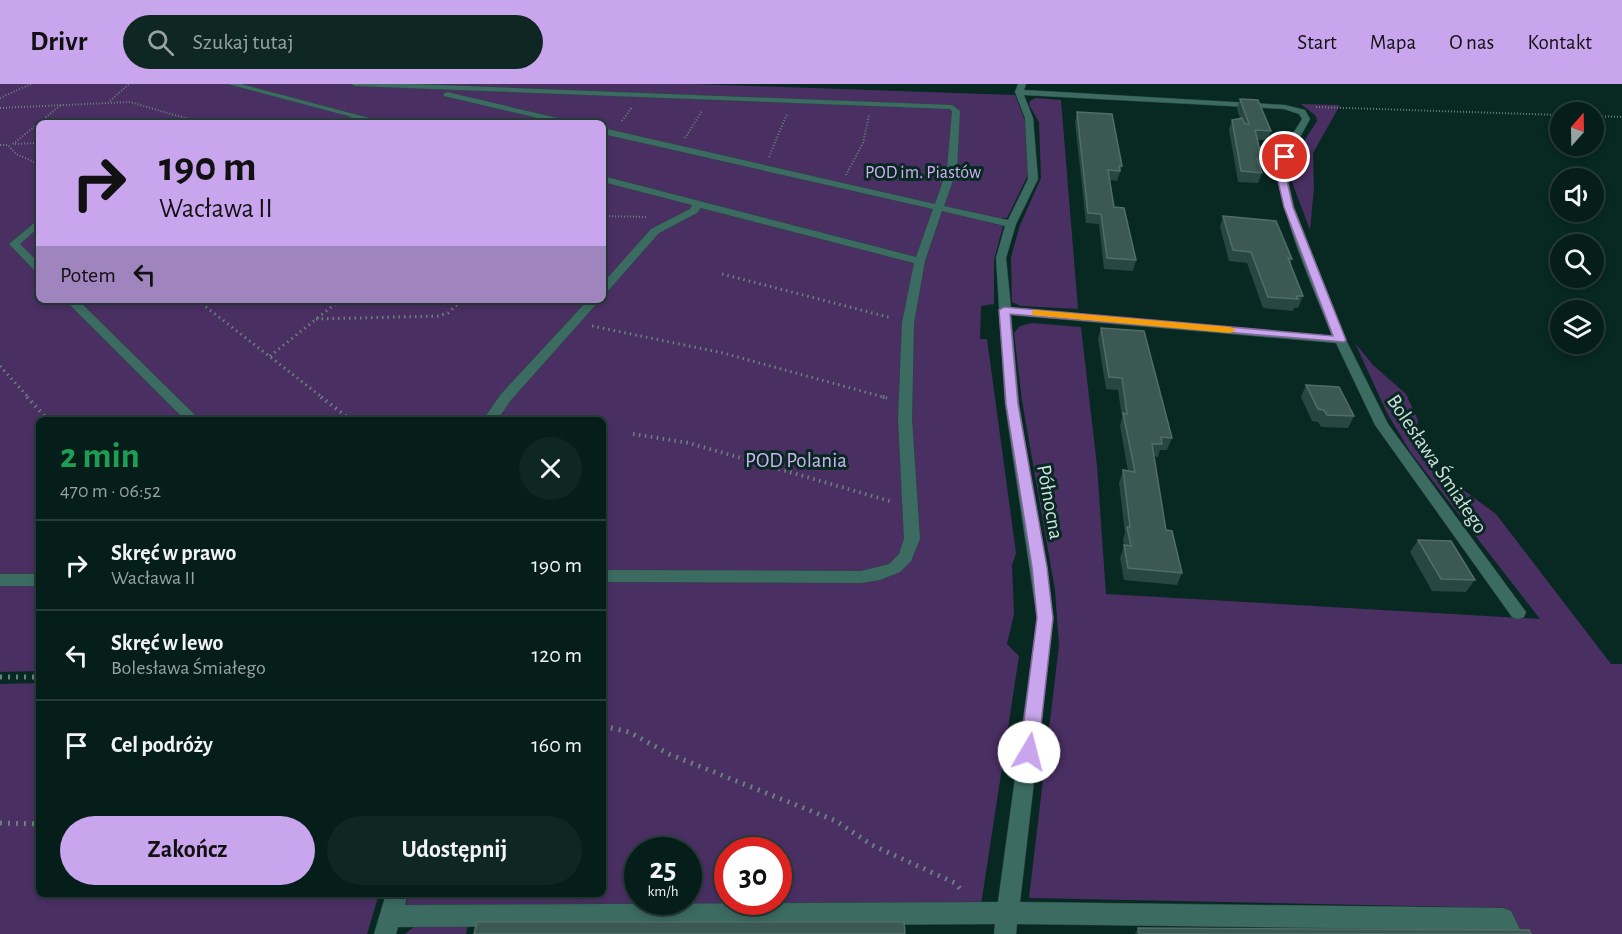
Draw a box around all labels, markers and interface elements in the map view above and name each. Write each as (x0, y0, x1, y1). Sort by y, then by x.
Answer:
search box (123, 15, 543, 69)
icon: search (144, 26, 177, 59)
text: Drivr (30, 28, 87, 56)
text: Szukaj tutaj (192, 31, 294, 53)
text: Start (1297, 32, 1337, 53)
text: Mapa (1370, 32, 1416, 53)
text: O nas (1449, 32, 1494, 53)
text: Kontakt (1527, 32, 1592, 53)
north arrow (1550, 102, 1604, 156)
map controls (1550, 102, 1604, 354)
pin (1259, 131, 1310, 182)
icon: arrive (1268, 140, 1301, 173)
icon: right (60, 144, 138, 222)
text: 190 m (159, 146, 257, 188)
park label: POD im. Piastów (865, 164, 981, 182)
button: sound (1550, 168, 1604, 222)
text: Wacława II (159, 195, 273, 222)
button: search (1550, 234, 1604, 288)
icon: left (128, 258, 161, 291)
text: Potem (60, 264, 116, 286)
button: layers (1550, 300, 1604, 354)
street label: Bolesława Śmiałego (1383, 389, 1494, 537)
button: close (519, 437, 582, 500)
text: 2 min (60, 438, 140, 474)
park label: POD Polania (745, 450, 847, 471)
street label: Północna (1033, 463, 1067, 541)
text: 470 m · 06:52 (60, 481, 161, 501)
text: Skręć w prawo (111, 542, 236, 564)
icon: right (60, 549, 93, 582)
text: 190 m (531, 554, 582, 576)
text: Wacława II (111, 568, 195, 588)
text: Skręć w lewo (111, 632, 223, 654)
icon: left (60, 639, 93, 672)
text: 120 m (532, 644, 582, 666)
text: Bolesława Śmiałego (111, 658, 266, 678)
position arrow (997, 720, 1061, 784)
icon: arrive (60, 729, 93, 762)
text: Cel podróży (111, 734, 213, 756)
text: 160 m (531, 734, 582, 756)
button: Zakończ (60, 816, 315, 885)
button: Udostępnij (327, 816, 582, 885)
speed limit sign: 30 (714, 837, 792, 915)
text: 25 (649, 854, 677, 884)
text: km/h (648, 884, 678, 899)

